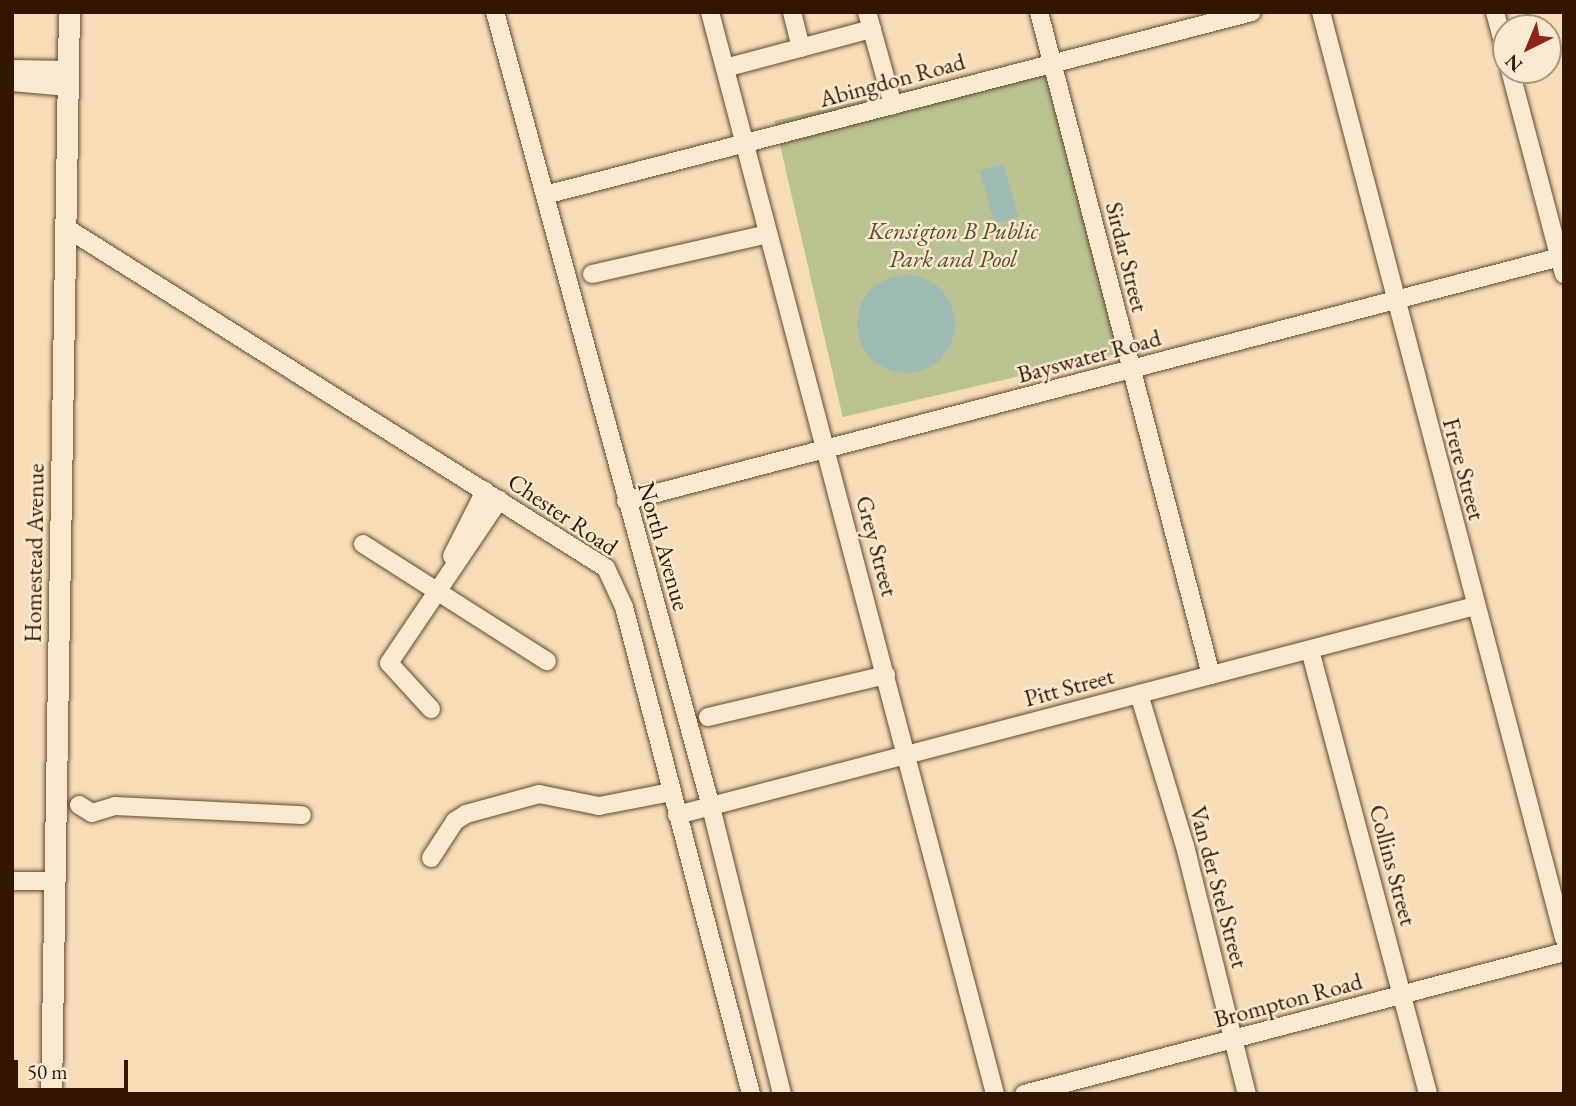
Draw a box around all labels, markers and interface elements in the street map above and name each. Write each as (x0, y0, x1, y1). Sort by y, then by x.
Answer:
north arrow (1492, 14, 1562, 84)
street label: Abingdon Road (816, 47, 968, 113)
text: N (1500, 49, 1528, 78)
street label: Sirdar Street (1099, 199, 1155, 315)
park label: Kensigton B Public Park and Pool (868, 217, 1038, 273)
street label: Bayswater Road (1014, 323, 1164, 389)
street label: Frere Street (1437, 415, 1491, 523)
street label: Homestead Avenue (18, 463, 50, 643)
street label: Chester Road (503, 467, 623, 561)
street label: North Avenue (632, 478, 696, 614)
street label: Grey Street (850, 493, 904, 599)
street label: Pitt Street (1021, 661, 1117, 713)
street label: Collins Street (1363, 801, 1423, 929)
street label: Van der Stel Street (1184, 803, 1254, 971)
street label: Brompton Road (1211, 966, 1365, 1034)
scale bar (18, 1046, 131, 1090)
text: 50 m (27, 1058, 68, 1085)

